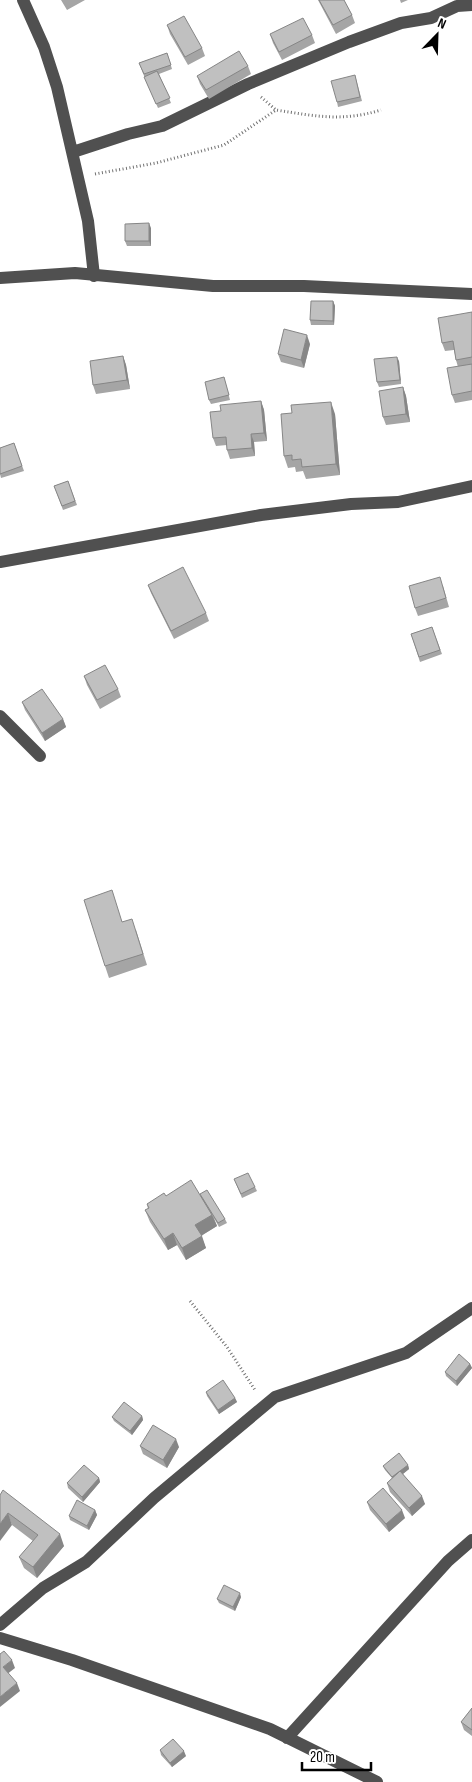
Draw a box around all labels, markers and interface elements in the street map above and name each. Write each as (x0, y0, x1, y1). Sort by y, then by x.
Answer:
north arrow (412, 10, 462, 60)
text: N (435, 14, 449, 33)
scale bar (302, 1740, 371, 1772)
text: 20 m (310, 1748, 335, 1767)

